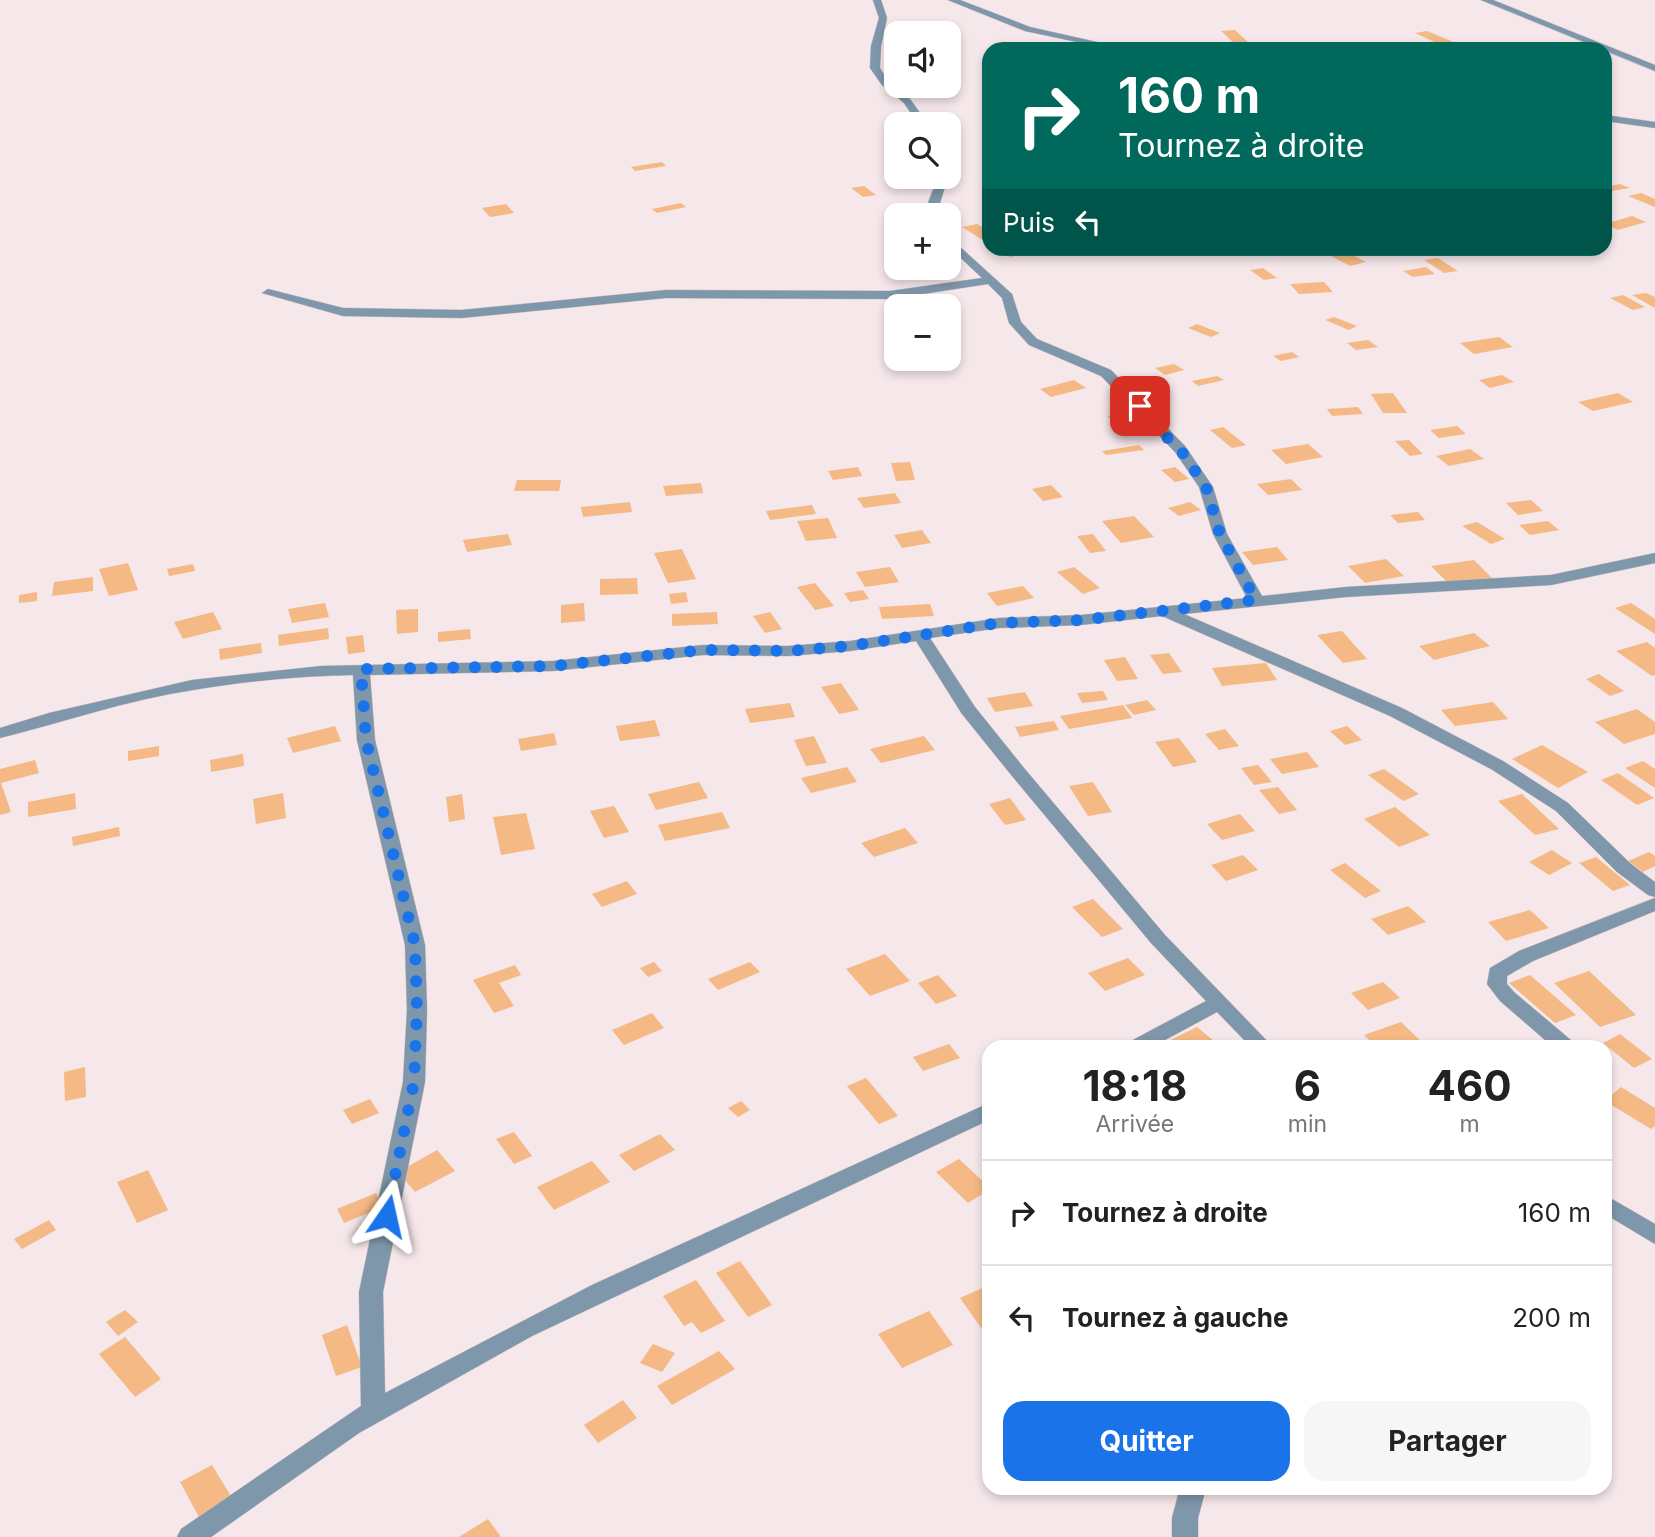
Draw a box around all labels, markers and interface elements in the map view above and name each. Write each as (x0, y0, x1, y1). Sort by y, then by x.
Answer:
map controls (884, 21, 961, 371)
button: sound (884, 21, 961, 98)
text: 160 m (1118, 66, 1260, 125)
icon: right (1003, 70, 1094, 161)
button: search (884, 112, 961, 189)
text: Tournez à droite (1118, 126, 1364, 165)
button: + (884, 203, 961, 280)
icon: left (1069, 203, 1107, 241)
text: Puis (1003, 207, 1055, 238)
button: − (884, 294, 961, 371)
pin (1110, 376, 1170, 436)
icon: arrive (1121, 387, 1159, 425)
text: 18:18 (1082, 1060, 1187, 1111)
text: 6 (1294, 1060, 1321, 1111)
text: 460 (1428, 1060, 1512, 1111)
text: Arrivée (1096, 1110, 1174, 1138)
text: min (1288, 1110, 1327, 1138)
text: m (1459, 1110, 1480, 1138)
position arrow (350, 1179, 424, 1253)
icon: right (1003, 1194, 1041, 1232)
text: Tournez à droite (1062, 1197, 1268, 1228)
text: 160 m (1518, 1197, 1591, 1228)
icon: left (1003, 1299, 1041, 1337)
text: Tournez à gauche (1062, 1302, 1288, 1333)
text: 200 m (1512, 1302, 1591, 1333)
button: Quitter (1003, 1401, 1290, 1481)
button: Partager (1304, 1401, 1591, 1481)

